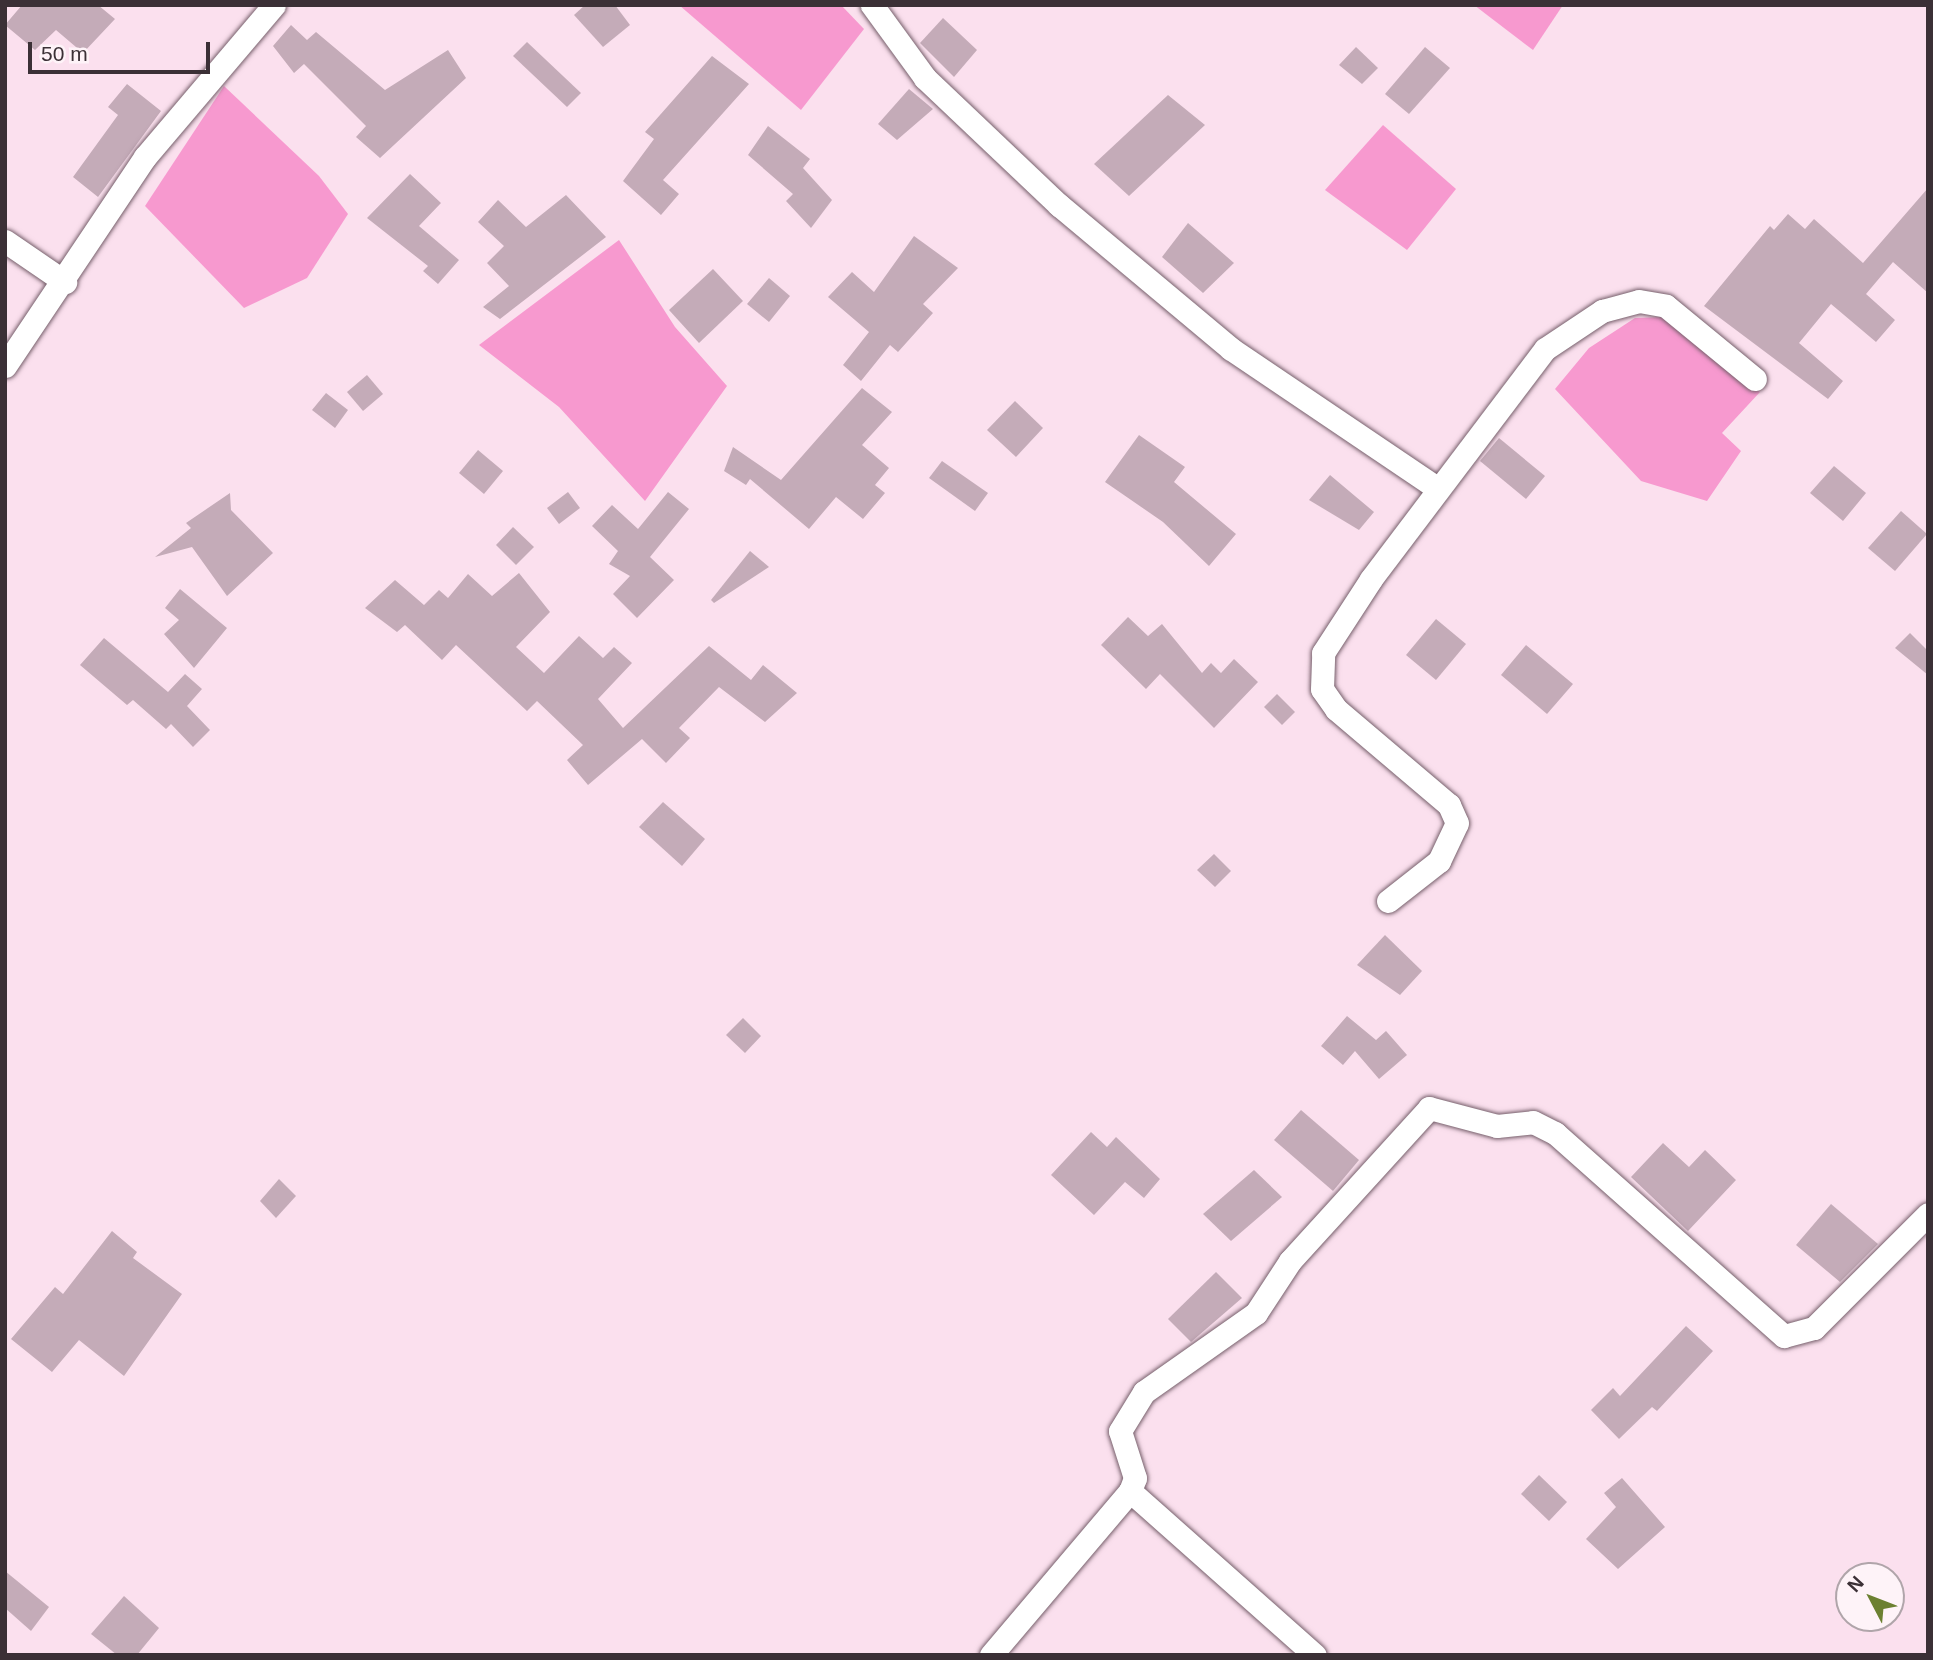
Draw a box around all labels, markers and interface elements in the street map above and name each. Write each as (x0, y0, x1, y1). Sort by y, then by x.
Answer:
scale bar (32, 28, 214, 72)
text: 50 m (41, 42, 88, 65)
north arrow (1835, 1562, 1905, 1632)
text: N (1843, 1572, 1868, 1596)

